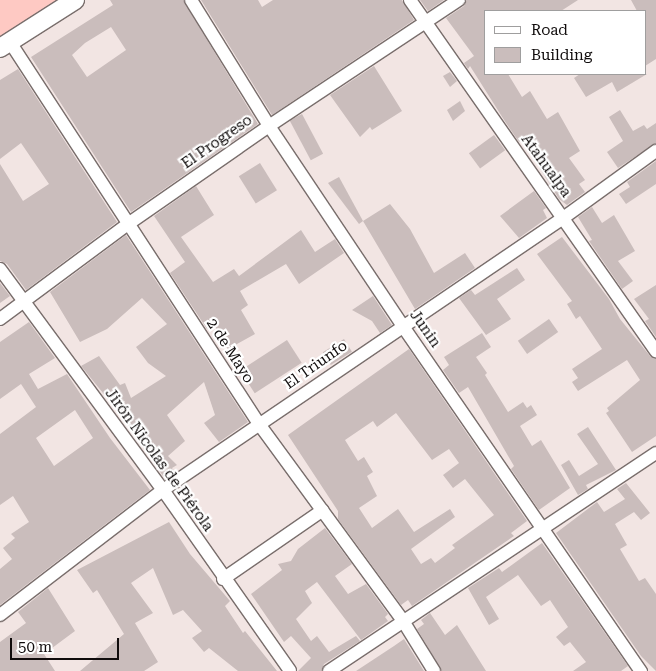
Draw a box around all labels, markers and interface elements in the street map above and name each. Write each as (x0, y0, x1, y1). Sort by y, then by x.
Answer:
legend (483, 10, 646, 75)
text: Road (531, 21, 568, 39)
text: Building (531, 46, 592, 64)
street label: El Progreso (178, 111, 256, 173)
street label: Atahualpa (517, 131, 575, 201)
street label: Junin (406, 307, 444, 351)
street label: 2 de Mayo (202, 315, 258, 387)
street label: El Triunfo (281, 337, 351, 393)
street label: Jirón Nicolas de Piérola (101, 385, 217, 535)
scale bar (12, 628, 121, 660)
text: 50 m (18, 638, 52, 656)

